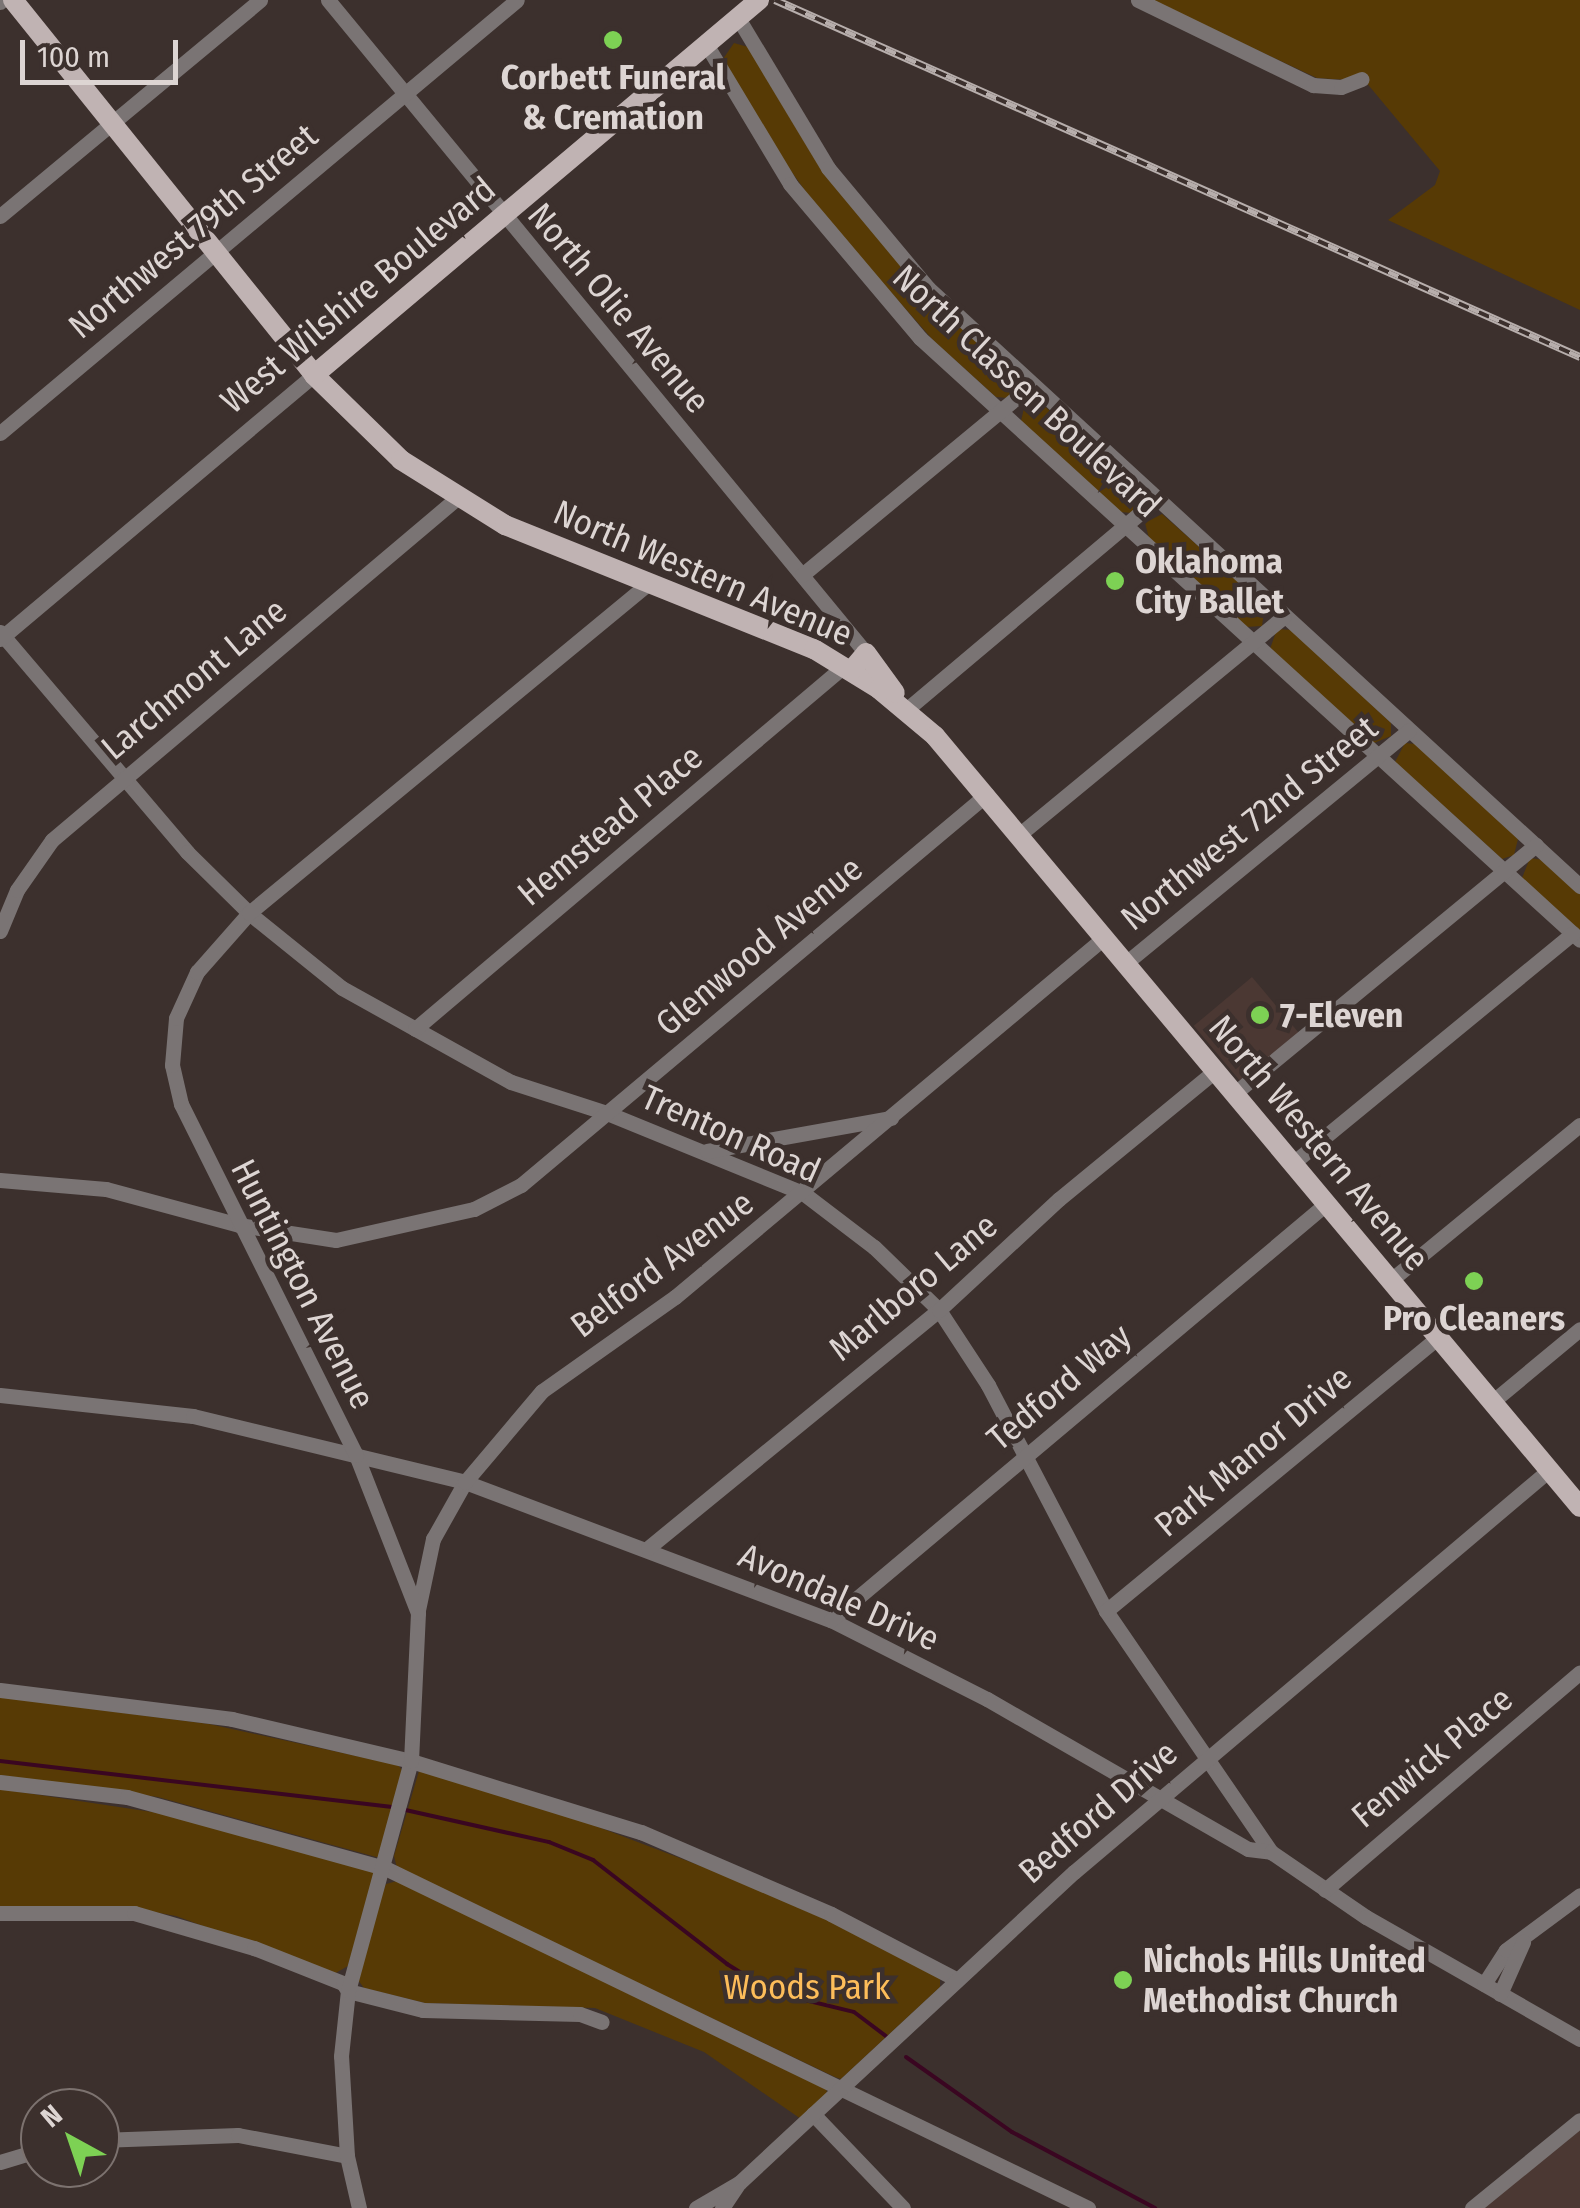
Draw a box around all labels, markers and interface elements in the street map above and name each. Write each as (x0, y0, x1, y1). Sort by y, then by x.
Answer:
scale bar (25, 20, 182, 82)
marker: Corbett Funeral & Cremation (602, 29, 624, 51)
text: 100 m (37, 39, 110, 75)
place label: Corbett Funeral & Cremation (501, 56, 725, 138)
street label: Northwest 79th Street (60, 115, 326, 347)
street label: West Wilshire Boulevard (212, 168, 504, 422)
street label: North Olie Avenue (519, 195, 719, 421)
street label: North Classen Boulevard (884, 256, 1170, 526)
street label: North Western Avenue (547, 491, 859, 655)
place label: Oklahoma City Ballet (1135, 540, 1284, 622)
marker: Oklahoma City Ballet (1104, 570, 1126, 592)
street label: Larchmont Lane (93, 589, 295, 769)
street label: Northwest 72nd Street (1112, 707, 1386, 939)
street label: Hemstead Place (509, 736, 711, 914)
street label: Glenwood Avenue (647, 847, 871, 1045)
place label: 7-Eleven (1280, 994, 1403, 1036)
marker: 7-Eleven (1249, 1004, 1271, 1026)
street label: North Western Avenue (1200, 1007, 1438, 1279)
street label: Trenton Road (635, 1076, 827, 1192)
street label: Huntington Avenue (222, 1152, 384, 1416)
street label: Belford Avenue (562, 1182, 762, 1346)
street label: Marlboro Lane (820, 1205, 1006, 1369)
marker: Pro Cleaners (1463, 1270, 1485, 1292)
place label: Pro Cleaners (1383, 1297, 1565, 1339)
street label: Tedford Way (979, 1315, 1139, 1459)
street label: Park Manor Drive (1146, 1357, 1360, 1545)
street label: Avondale Drive (732, 1534, 946, 1660)
street label: Fenwick Place (1343, 1678, 1521, 1836)
street label: Bedford Drive (1010, 1732, 1186, 1892)
place label: Nichols Hills United Methodist Church (1143, 1939, 1426, 2021)
park label: Woods Park (724, 1966, 890, 2008)
marker: Nichols Hills United Methodist Church (1112, 1969, 1134, 1991)
north arrow (20, 2088, 120, 2188)
text: N (35, 2098, 69, 2134)

